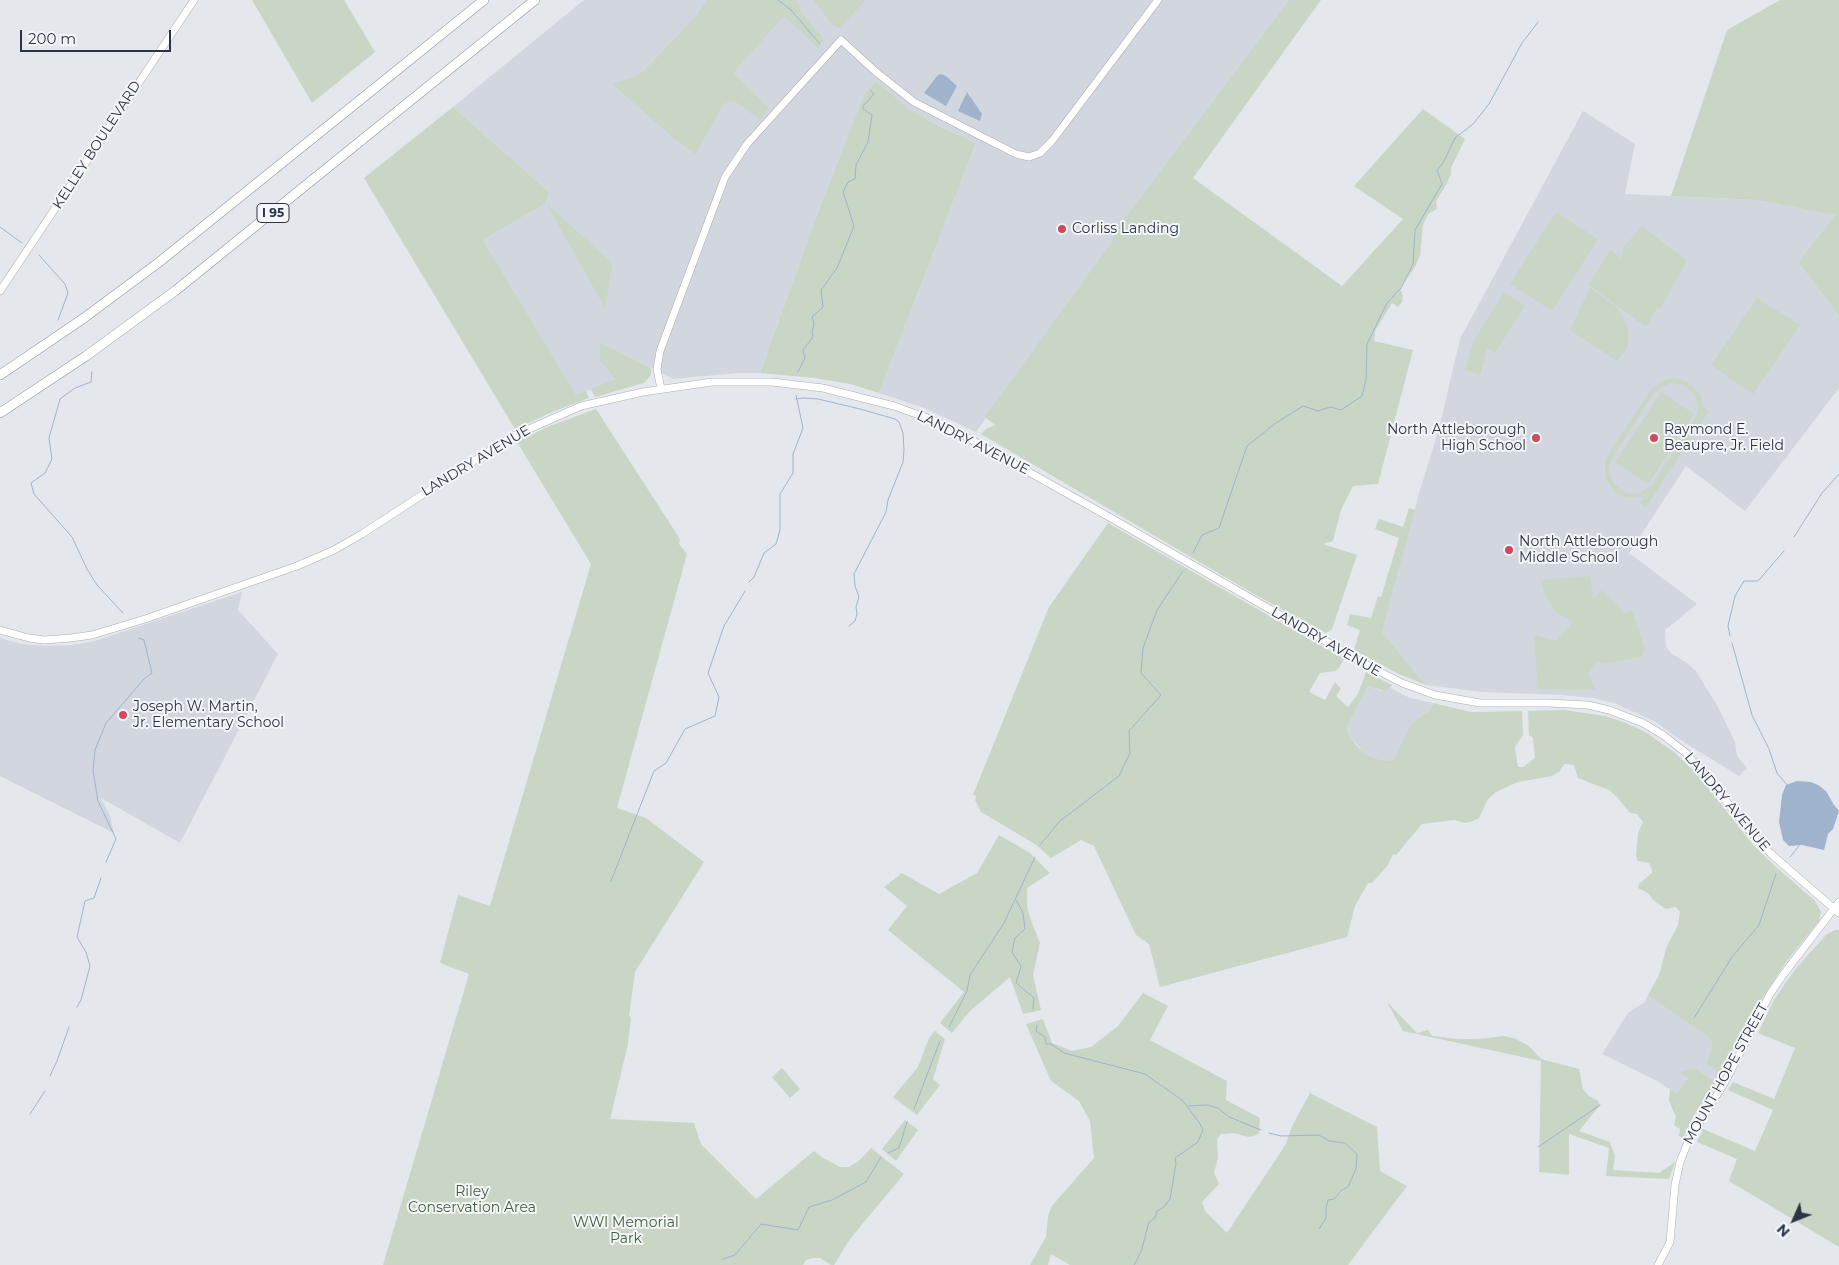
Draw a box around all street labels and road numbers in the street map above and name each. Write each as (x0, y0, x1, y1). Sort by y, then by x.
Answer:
street label: KELLEY BOULEVARD (49, 78, 145, 212)
road number: I 95 (257, 204, 289, 222)
street label: LANDRY AVENUE (914, 407, 1032, 479)
street label: LANDRY AVENUE (419, 422, 533, 500)
street label: LANDRY AVENUE (1268, 604, 1384, 680)
street label: LANDRY AVENUE (1681, 749, 1773, 855)
street label: MOUNT HOPE STREET (1680, 1001, 1772, 1147)

